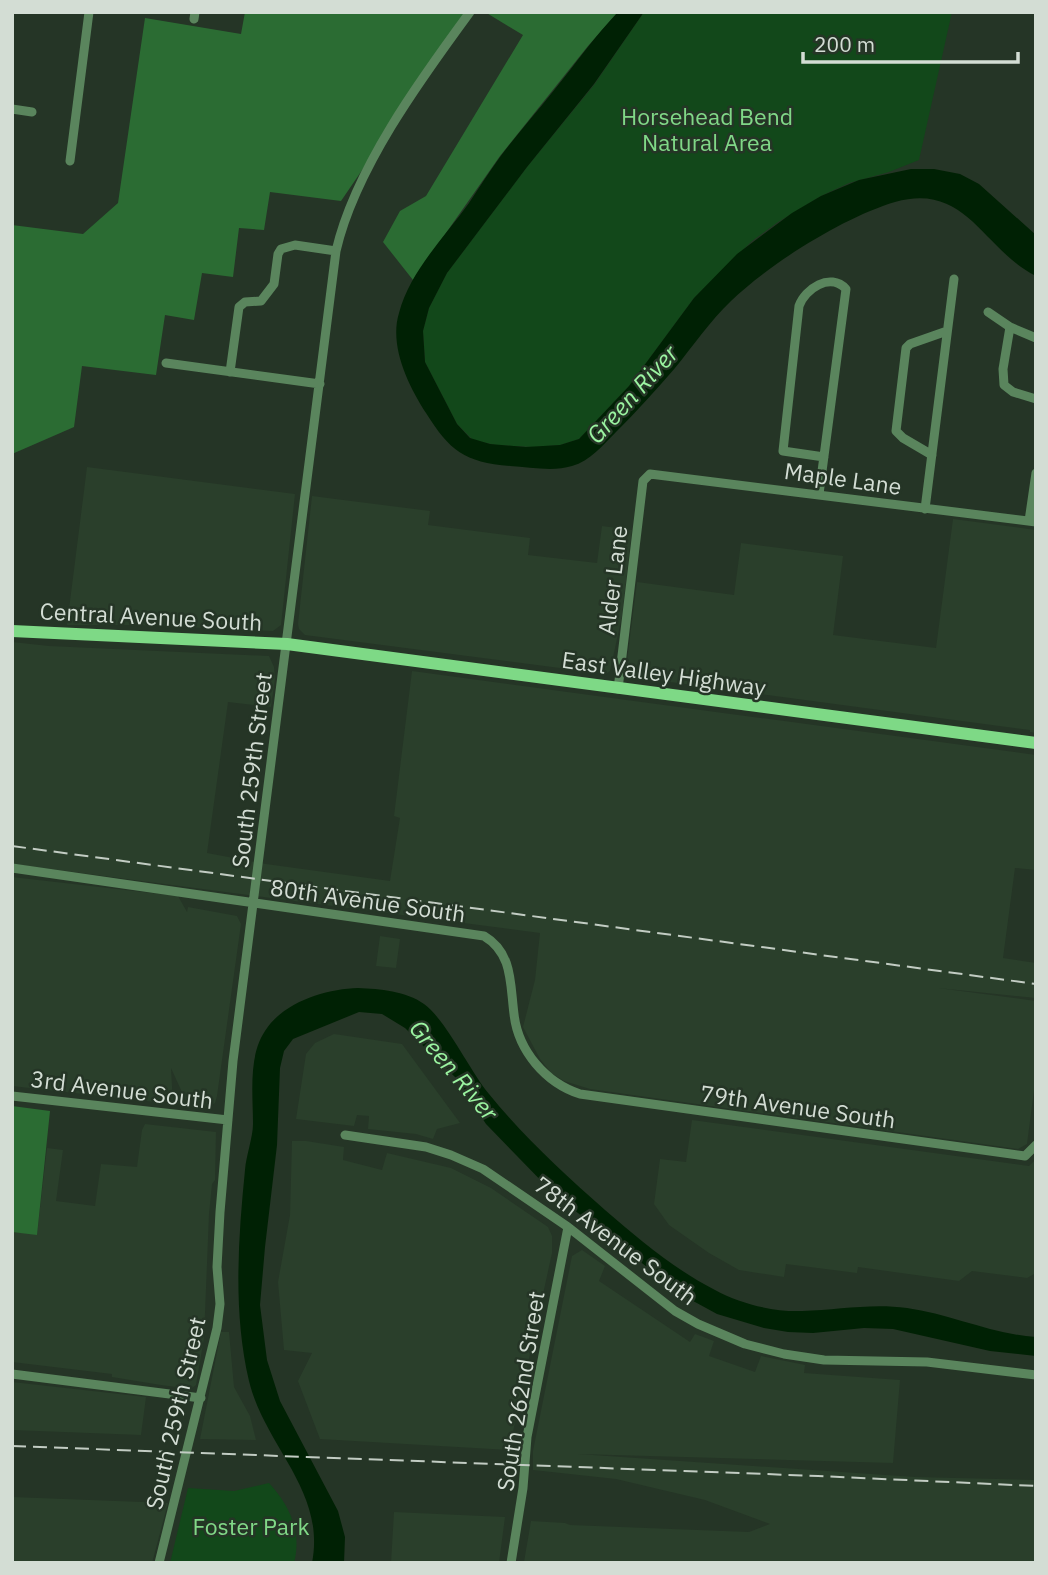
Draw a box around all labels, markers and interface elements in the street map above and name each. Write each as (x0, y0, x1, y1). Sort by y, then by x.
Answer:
scale bar (803, 21, 1018, 65)
text: 200 m (814, 30, 875, 58)
park label: Horsehead Bend Natural Area (621, 101, 793, 157)
water label: Green River (579, 337, 686, 450)
street label: Maple Lane (782, 455, 904, 501)
street label: Alder Lane (590, 523, 634, 637)
street label: Central Avenue South (39, 595, 263, 637)
street label: East Valley Highway (560, 644, 769, 702)
street label: South 259th Street (224, 670, 278, 870)
street label: 80th Avenue South (268, 871, 468, 929)
water label: Green River (403, 1013, 506, 1128)
street label: 3rd Avenue South (29, 1063, 215, 1115)
street label: 79th Avenue South (698, 1077, 898, 1135)
street label: 78th Avenue South (528, 1169, 704, 1311)
street label: South 262nd Street (489, 1289, 551, 1493)
street label: South 259th Street (138, 1314, 212, 1512)
park label: Foster Park (192, 1511, 310, 1541)

